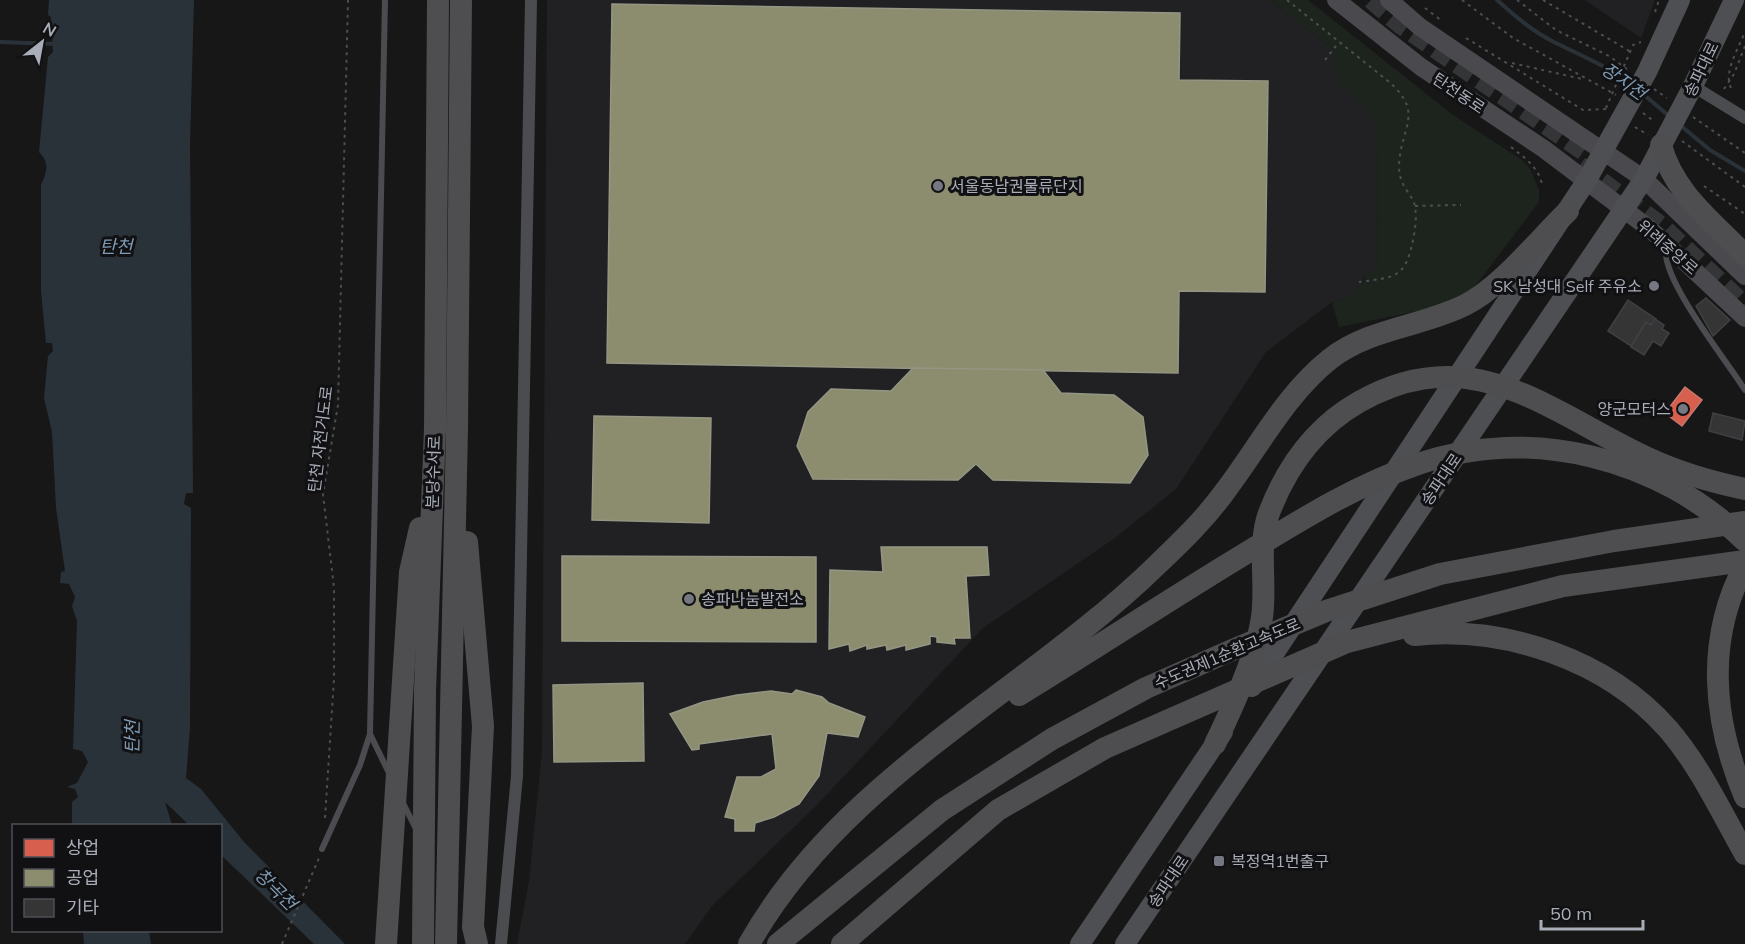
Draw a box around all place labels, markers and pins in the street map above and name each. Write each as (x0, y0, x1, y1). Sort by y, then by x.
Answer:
place label: 서울동남권물류단지 (950, 176, 1082, 196)
marker: 서울동남권물류단지 (931, 179, 945, 193)
place label: SK 남성대 Self 주유소 (1493, 276, 1642, 296)
marker: SK 남성대 Self 주유소 (1647, 279, 1661, 293)
place label: 양군모터스 (1597, 399, 1671, 419)
marker: 양군모터스 (1676, 402, 1690, 416)
place label: 송파나눔발전소 (701, 589, 804, 609)
marker: 송파나눔발전소 (682, 592, 696, 606)
place label: 복정역1번출구 (1231, 851, 1329, 871)
marker: 복정역1번출구 (1212, 854, 1226, 868)

